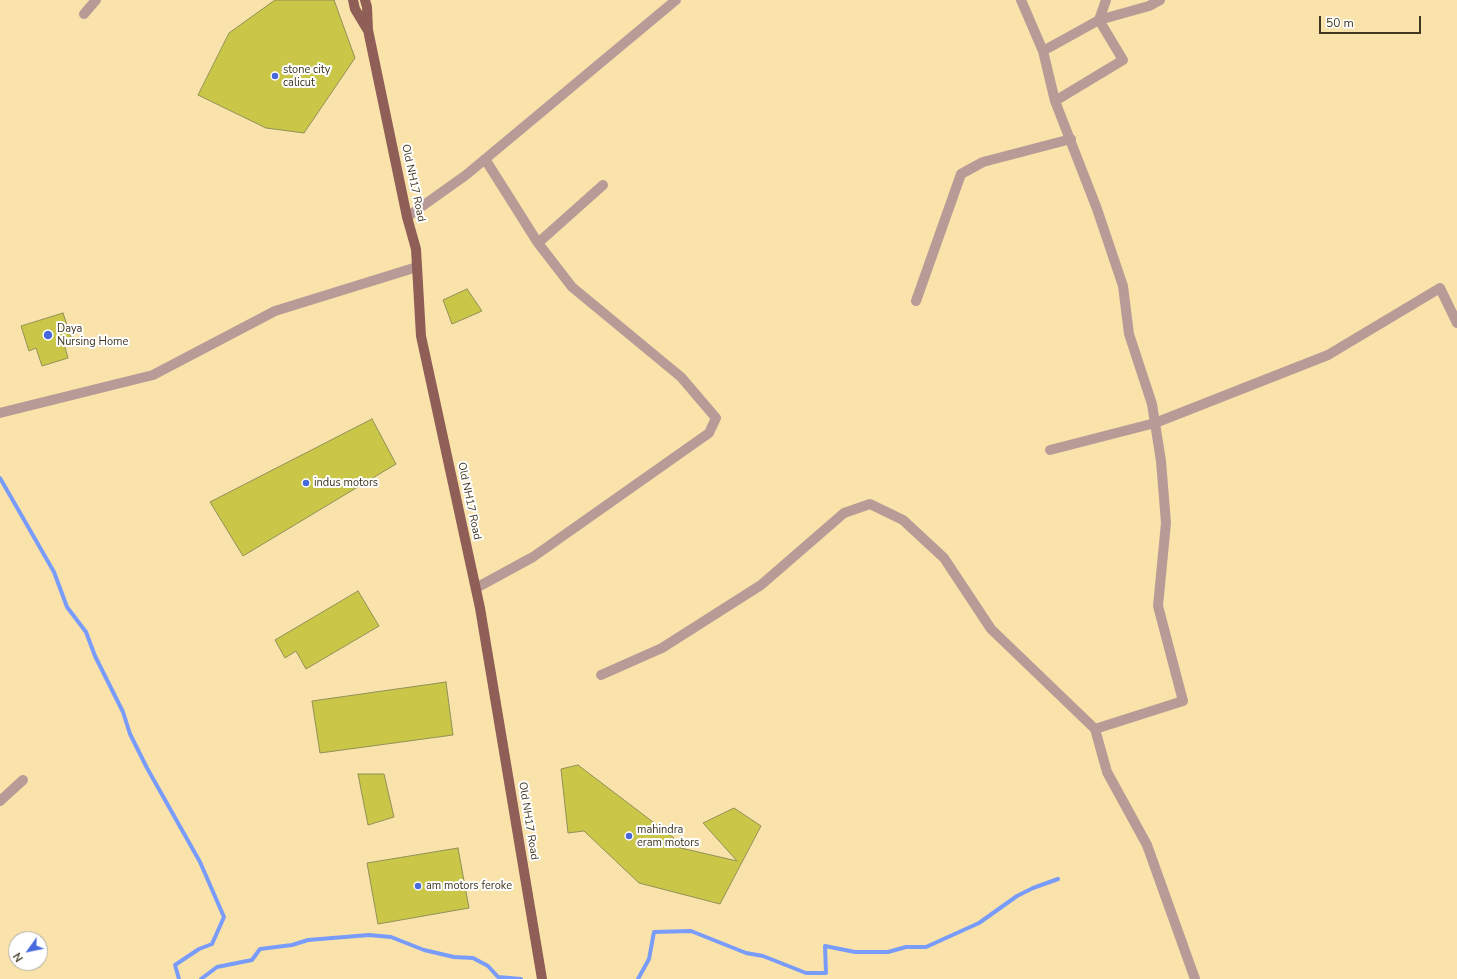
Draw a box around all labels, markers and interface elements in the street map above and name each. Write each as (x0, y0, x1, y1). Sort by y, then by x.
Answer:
scale bar (1321, 8, 1423, 34)
text: 50 m (1326, 15, 1354, 31)
place label: stone city calicut (283, 63, 330, 89)
marker: stone city calicut (270, 71, 280, 81)
street label: Old NH17 Road (398, 143, 428, 223)
place label: Daya Nursing Home (57, 322, 128, 348)
marker: Daya Nursing Home (42, 329, 54, 341)
street label: Old NH17 Road (454, 461, 484, 541)
place label: indus motors (314, 476, 378, 490)
marker: indus motors (301, 478, 311, 488)
street label: Old NH17 Road (515, 781, 541, 861)
place label: mahindra eram motors (637, 823, 699, 849)
marker: mahindra eram motors (624, 831, 634, 841)
place label: am motors feroke (426, 879, 512, 893)
marker: am motors feroke (413, 881, 423, 891)
north arrow (8, 931, 48, 971)
text: N (10, 950, 27, 965)

